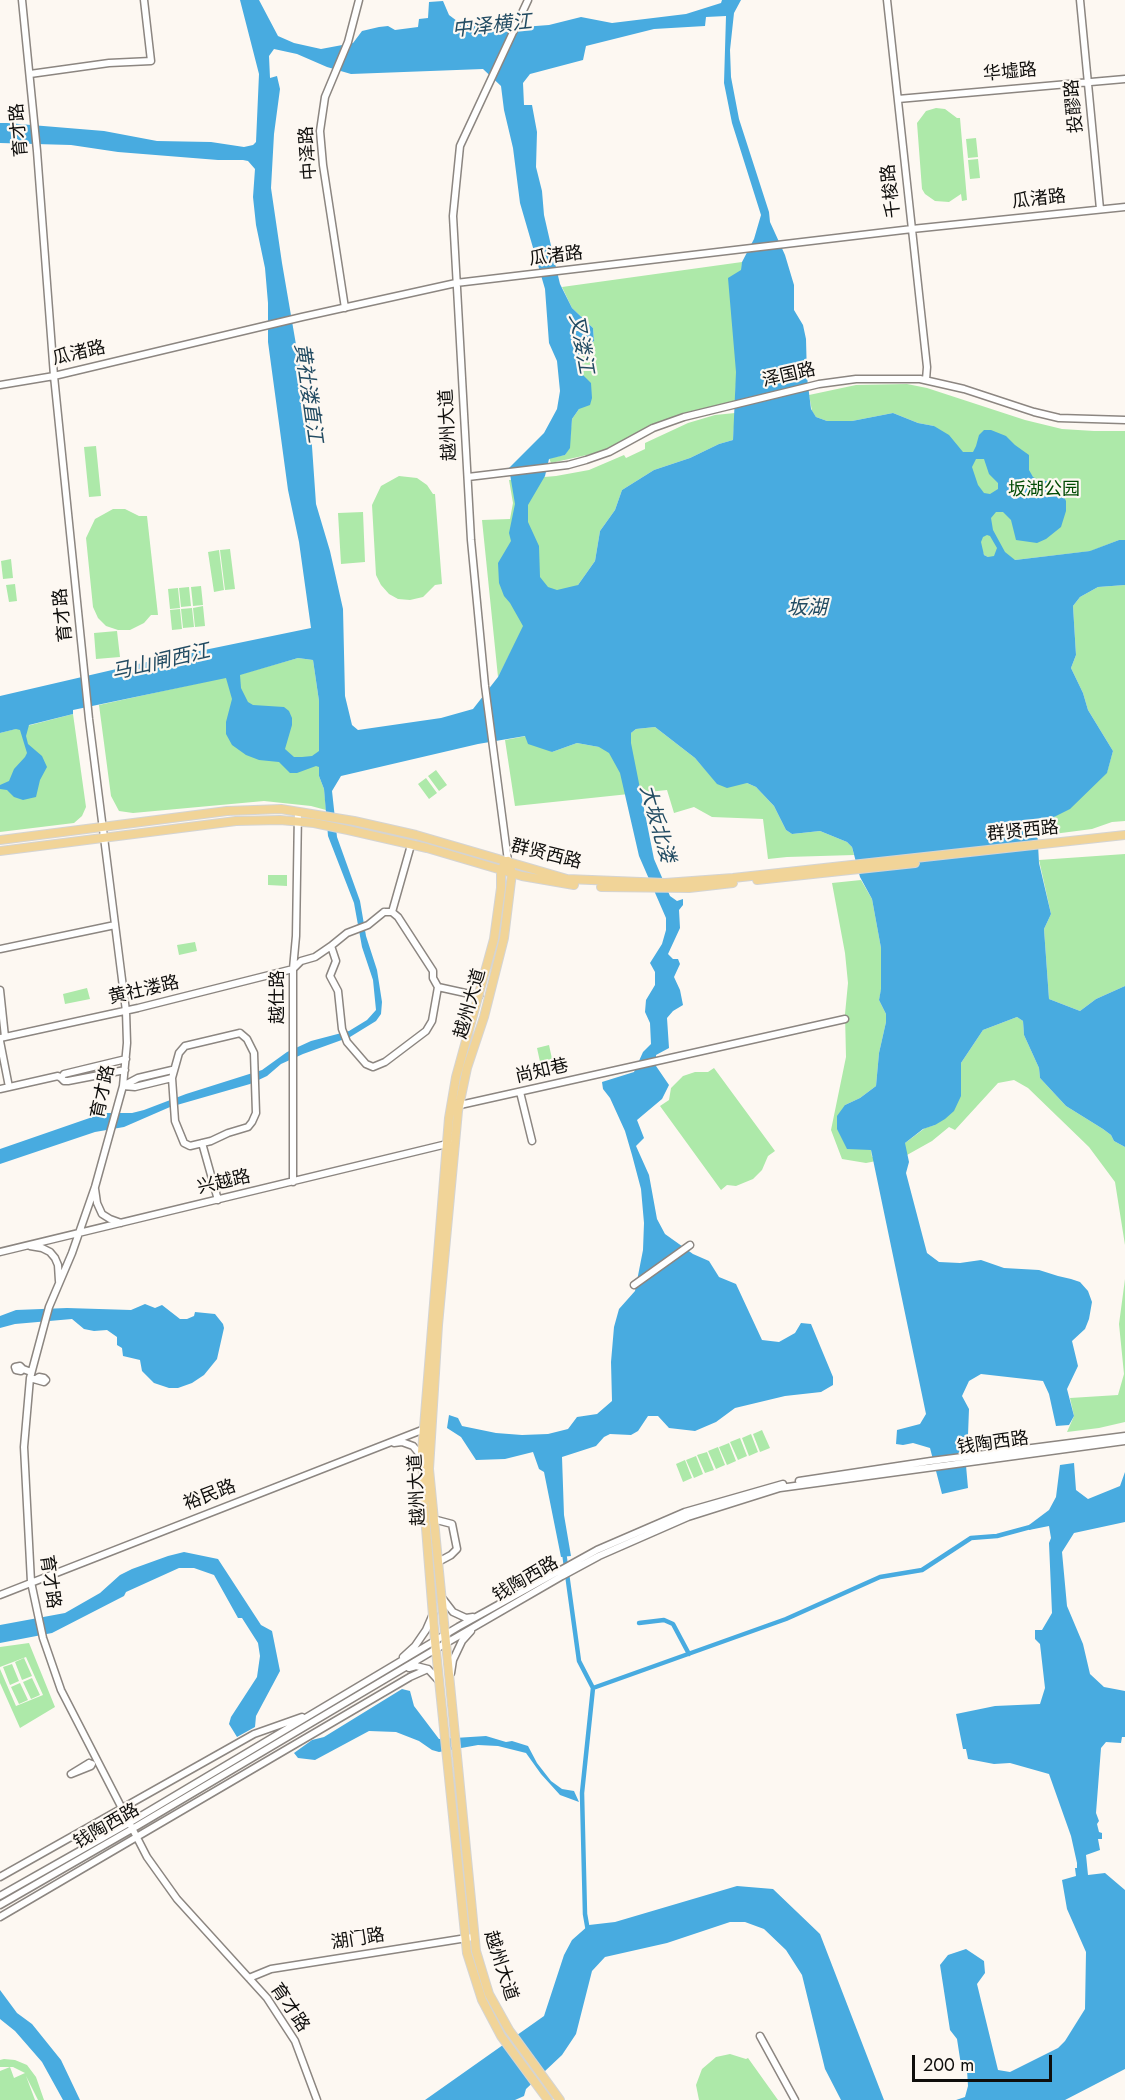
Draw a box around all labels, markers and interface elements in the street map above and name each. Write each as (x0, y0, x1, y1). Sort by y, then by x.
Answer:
water label: 中泽横江 (451, 11, 533, 43)
street label: 华墟路 (982, 60, 1038, 86)
street label: 投醪路 (1062, 78, 1088, 134)
street label: 育才路 (7, 102, 33, 158)
street label: 中泽路 (296, 125, 322, 181)
street label: 千梭路 (878, 163, 906, 219)
street label: 瓜渚路 (1011, 186, 1067, 214)
street label: 瓜渚路 (528, 243, 584, 271)
water label: 叉溇江 (563, 312, 597, 376)
street label: 瓜渚路 (50, 337, 108, 371)
water label: 黄社溇直江 (288, 342, 326, 444)
street label: 泽国路 (760, 359, 818, 393)
street label: 越州大道 (436, 388, 462, 462)
park label: 坂湖公园 (1008, 480, 1080, 502)
street label: 育才路 (50, 587, 78, 643)
water label: 坂湖 (787, 597, 827, 621)
water label: 马山闸西江 (110, 640, 212, 686)
water label: 大坂北溇 (633, 782, 679, 866)
street label: 群贤西路 (986, 817, 1060, 847)
street label: 群贤西路 (508, 836, 584, 874)
street label: 越州大道 (451, 966, 491, 1042)
street label: 越仕路 (268, 970, 290, 1024)
street label: 黄社溇路 (106, 972, 182, 1010)
street label: 尚知巷 (513, 1055, 571, 1089)
street label: 育才路 (88, 1063, 120, 1121)
street label: 兴越路 (195, 1166, 253, 1200)
street label: 钱陶西路 (956, 1428, 1030, 1460)
street label: 越州大道 (405, 1453, 431, 1527)
street label: 裕民路 (181, 1476, 239, 1516)
street label: 钱陶西路 (489, 1553, 563, 1607)
street label: 育才路 (35, 1554, 63, 1610)
street label: 钱陶西路 (70, 1800, 144, 1854)
street label: 湖门路 (330, 1925, 386, 1955)
street label: 越州大道 (479, 1928, 521, 2004)
street label: 育才路 (265, 1980, 313, 2036)
scale bar (915, 2043, 1054, 2081)
text: 200 m (923, 2052, 974, 2078)

